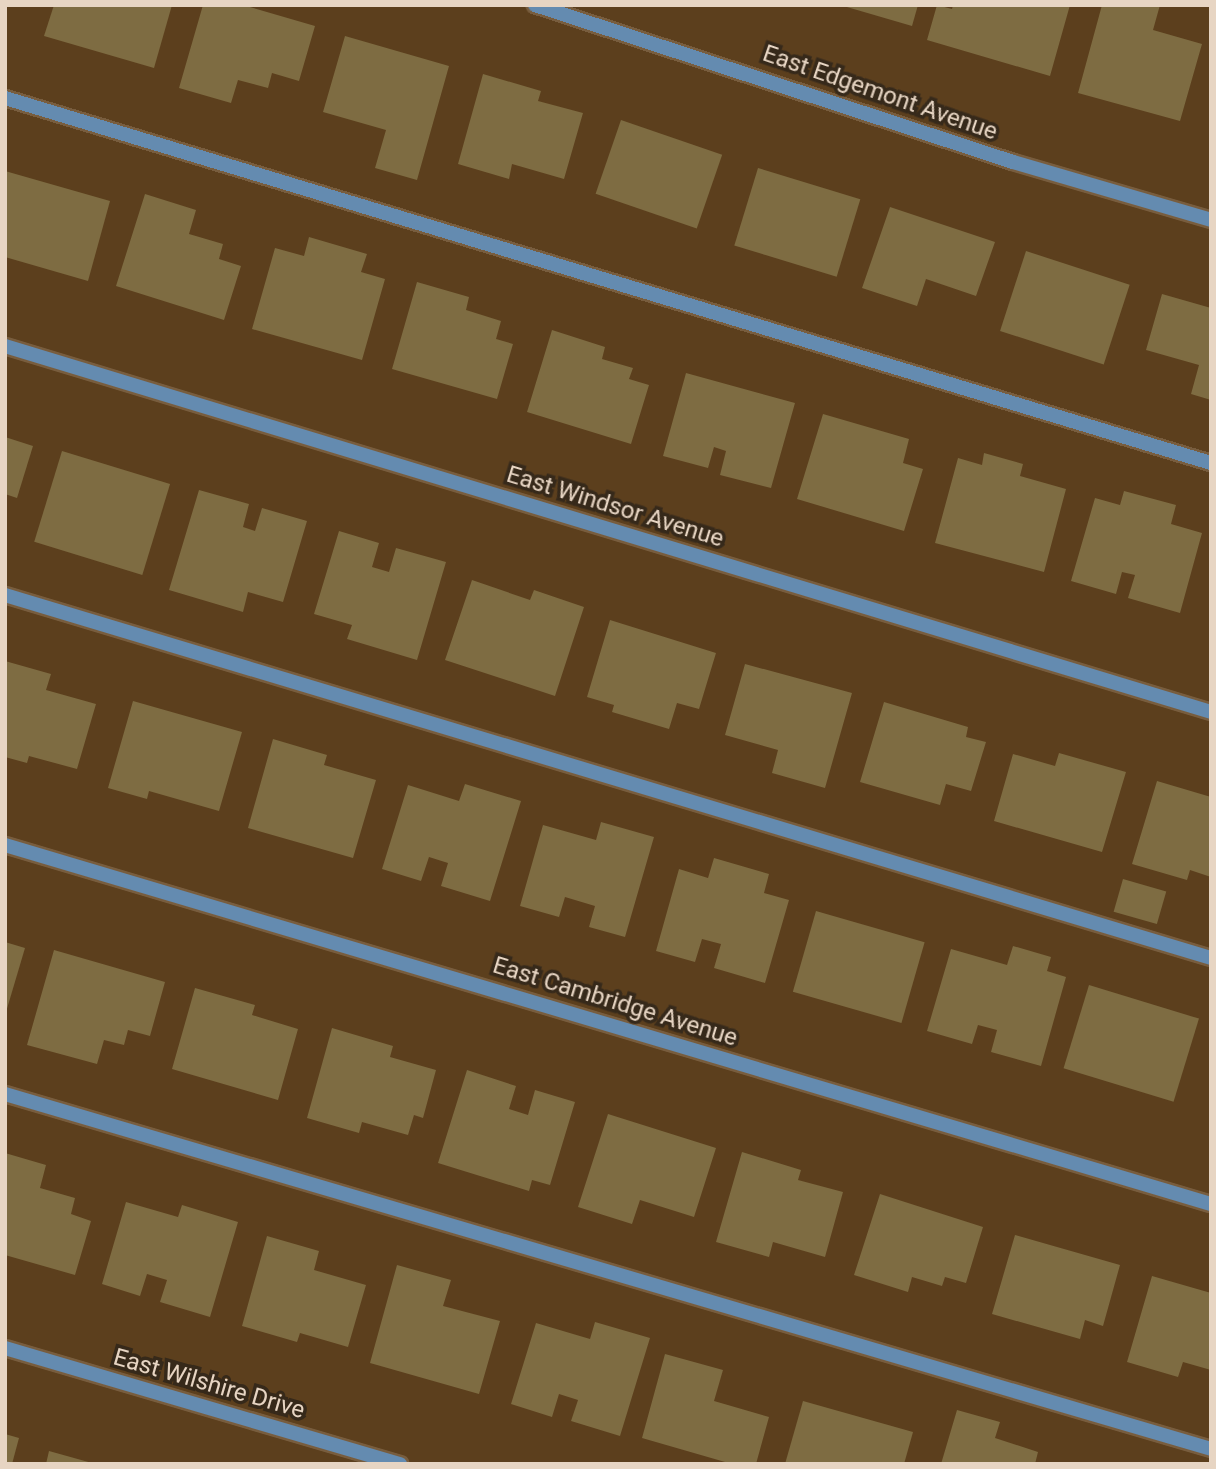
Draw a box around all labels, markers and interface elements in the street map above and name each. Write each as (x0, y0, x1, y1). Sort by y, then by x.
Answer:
street label: East Edgemont Avenue (759, 39, 1001, 147)
street label: East Windsor Avenue (503, 460, 727, 554)
street label: East Cambridge Avenue (489, 951, 741, 1053)
street label: East Wilshire Drive (110, 1343, 308, 1425)

